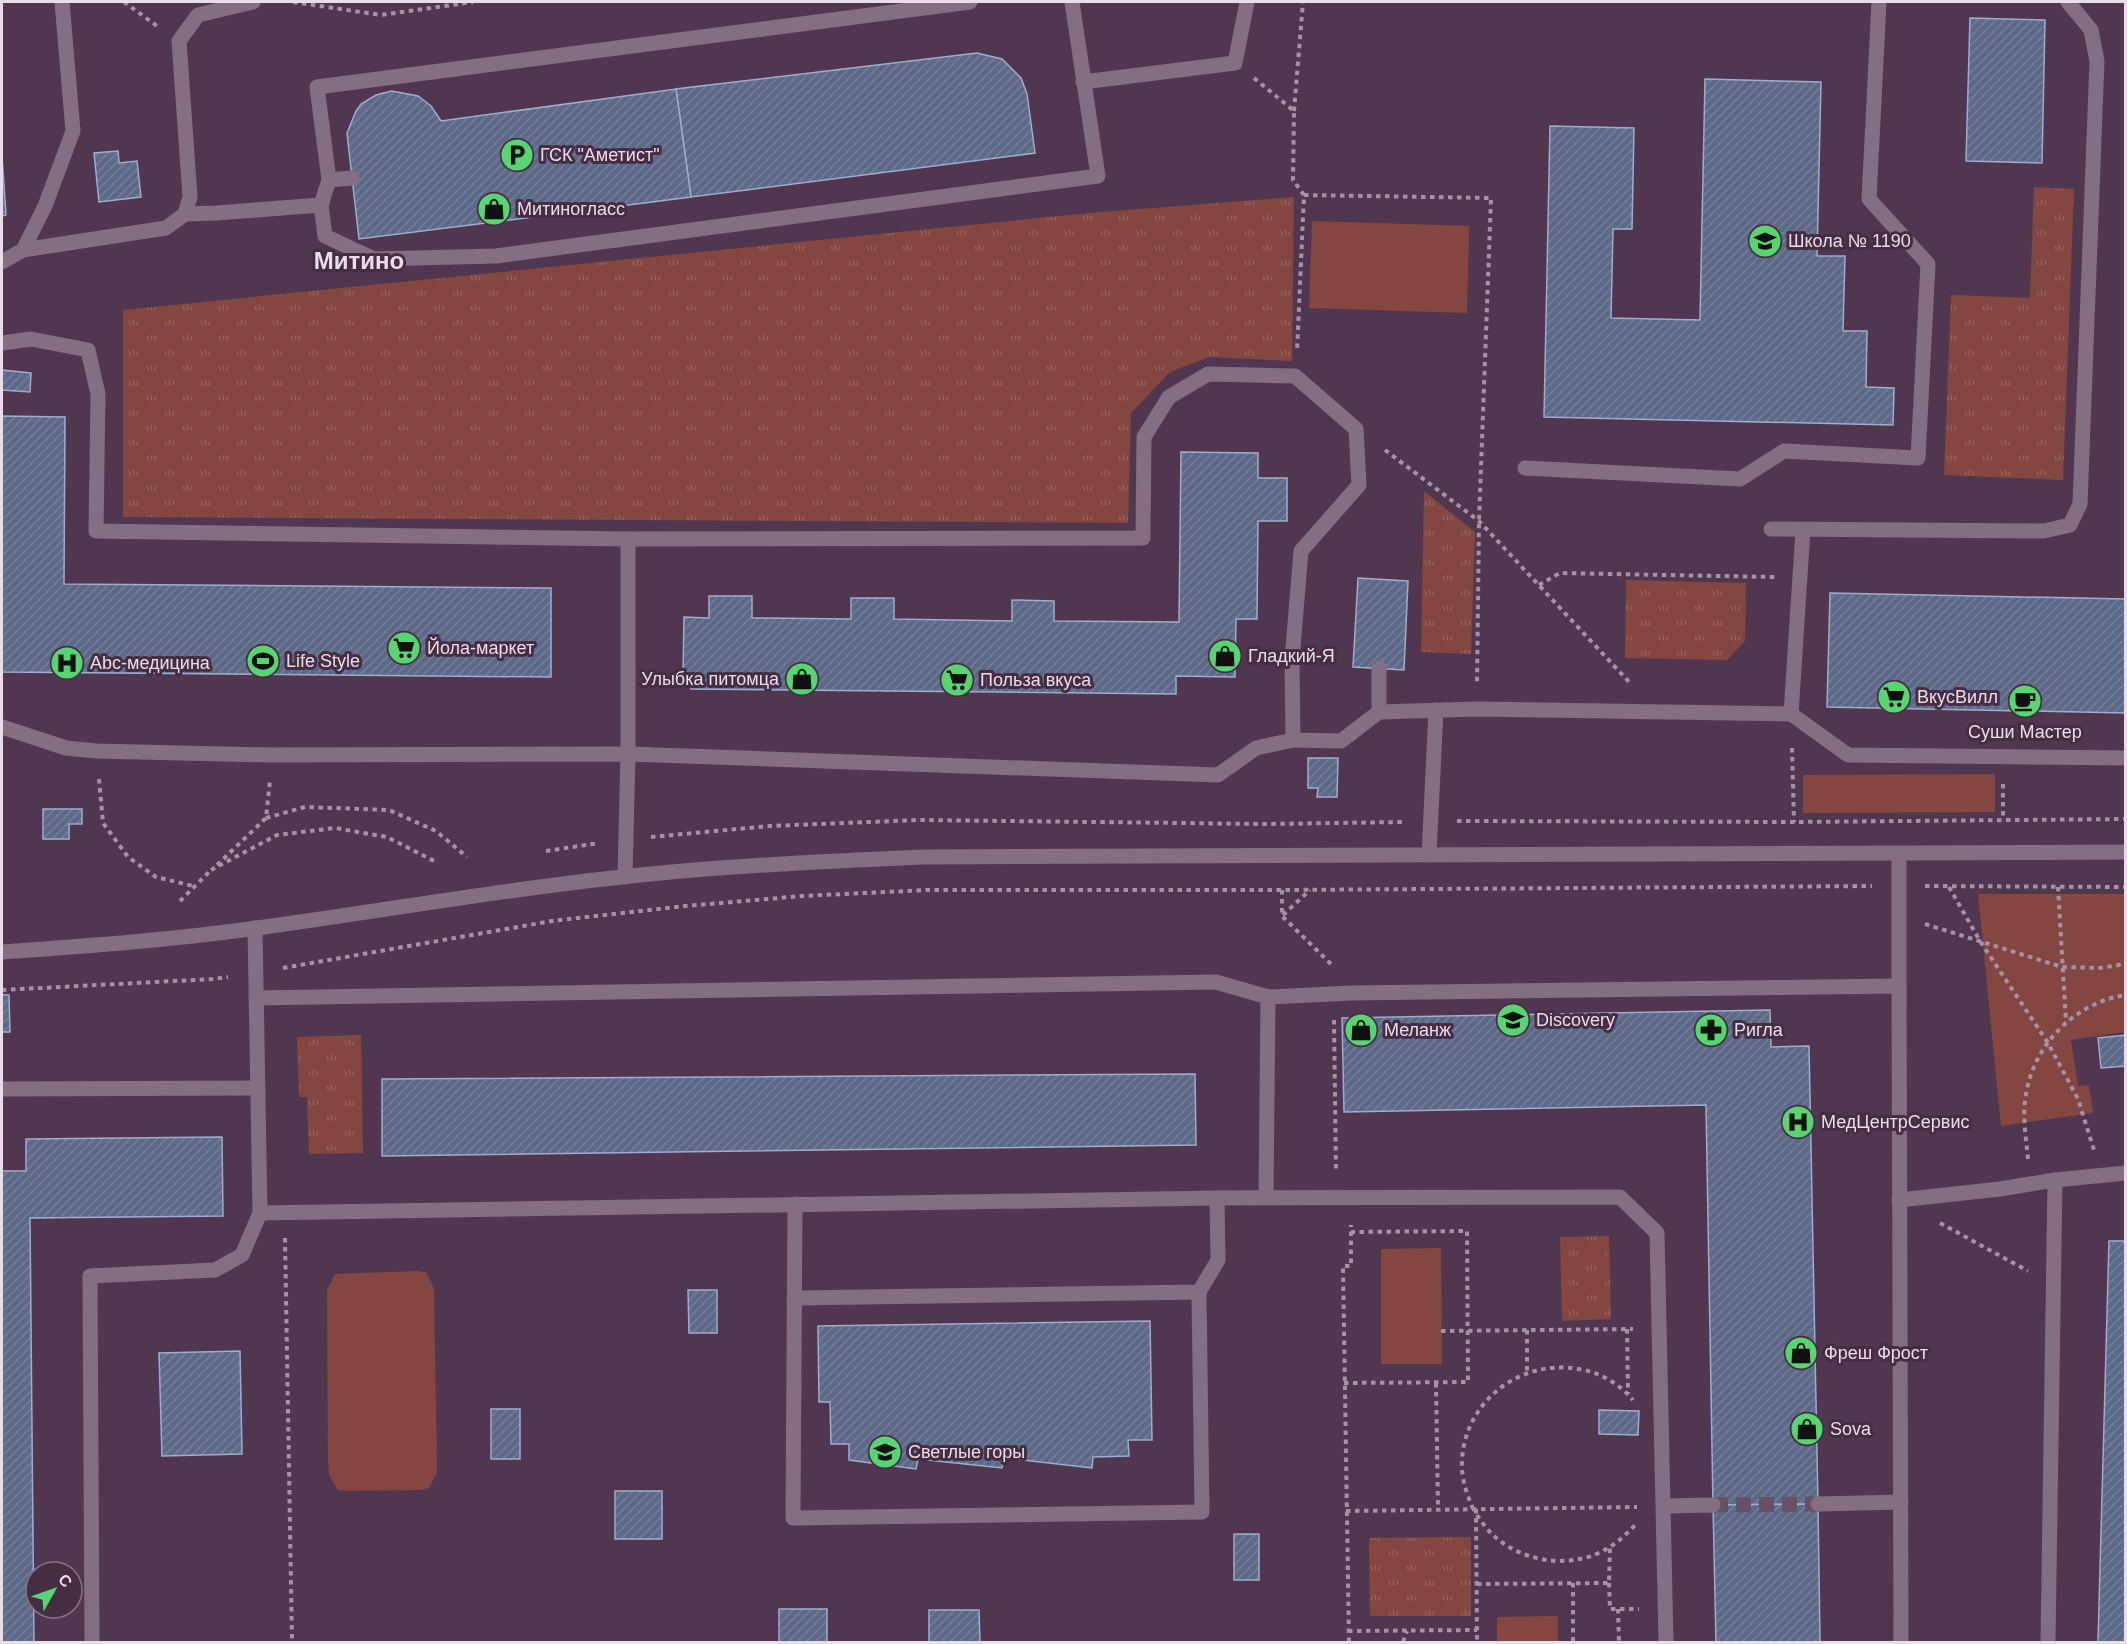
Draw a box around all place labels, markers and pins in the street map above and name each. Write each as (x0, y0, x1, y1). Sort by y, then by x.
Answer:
parking icon: ГСК "Аметист" (499, 137, 535, 173)
place label: ГСК "Аметист" (540, 145, 660, 165)
shop icon: Митиногласс (476, 191, 512, 227)
place label: Митиногласс (517, 199, 625, 219)
school or university icon: Школа № 1190 (1747, 223, 1783, 259)
place label: Школа № 1190 (1788, 231, 1911, 251)
supermarket icon: Йола-маркет (386, 630, 422, 666)
place label: Йола-маркет (427, 637, 534, 658)
shop icon: Гладкий-Я (1207, 638, 1243, 674)
sports icon: Life Style (245, 643, 281, 679)
hospital icon: Abc-медицина (49, 645, 85, 681)
place label: Гладкий-Я (1248, 646, 1335, 666)
place label: Life Style (286, 651, 360, 671)
place label: Abc-медицина (90, 653, 211, 673)
shop icon: Улыбка питомца (784, 661, 820, 697)
supermarket icon: Польза вкуса (939, 662, 975, 698)
place label: Улыбка питомца (641, 669, 780, 689)
place label: Польза вкуса (980, 670, 1092, 690)
supermarket icon: ВкусВилл (1876, 679, 1912, 715)
cafe icon: Суши Мастер (2007, 683, 2043, 719)
place label: ВкусВилл (1917, 687, 1998, 707)
place label: Суши Мастер (1968, 722, 2082, 742)
school or university icon: Discovery (1495, 1002, 1531, 1038)
place label: Discovery (1536, 1010, 1615, 1030)
shop icon: Меланж (1343, 1012, 1379, 1048)
pharmacy icon: Ригла (1693, 1012, 1729, 1048)
place label: Меланж (1384, 1020, 1451, 1040)
place label: Ригла (1734, 1020, 1784, 1040)
hospital icon: МедЦентрСервис (1780, 1104, 1816, 1140)
place label: МедЦентрСервис (1821, 1112, 1969, 1132)
shop icon: Фреш Фрост (1783, 1335, 1819, 1371)
place label: Фреш Фрост (1824, 1343, 1928, 1363)
shop icon: Sova (1789, 1411, 1825, 1447)
place label: Sova (1830, 1419, 1872, 1439)
school or university icon: Светлые горы (867, 1434, 903, 1470)
place label: Светлые горы (908, 1442, 1025, 1462)

